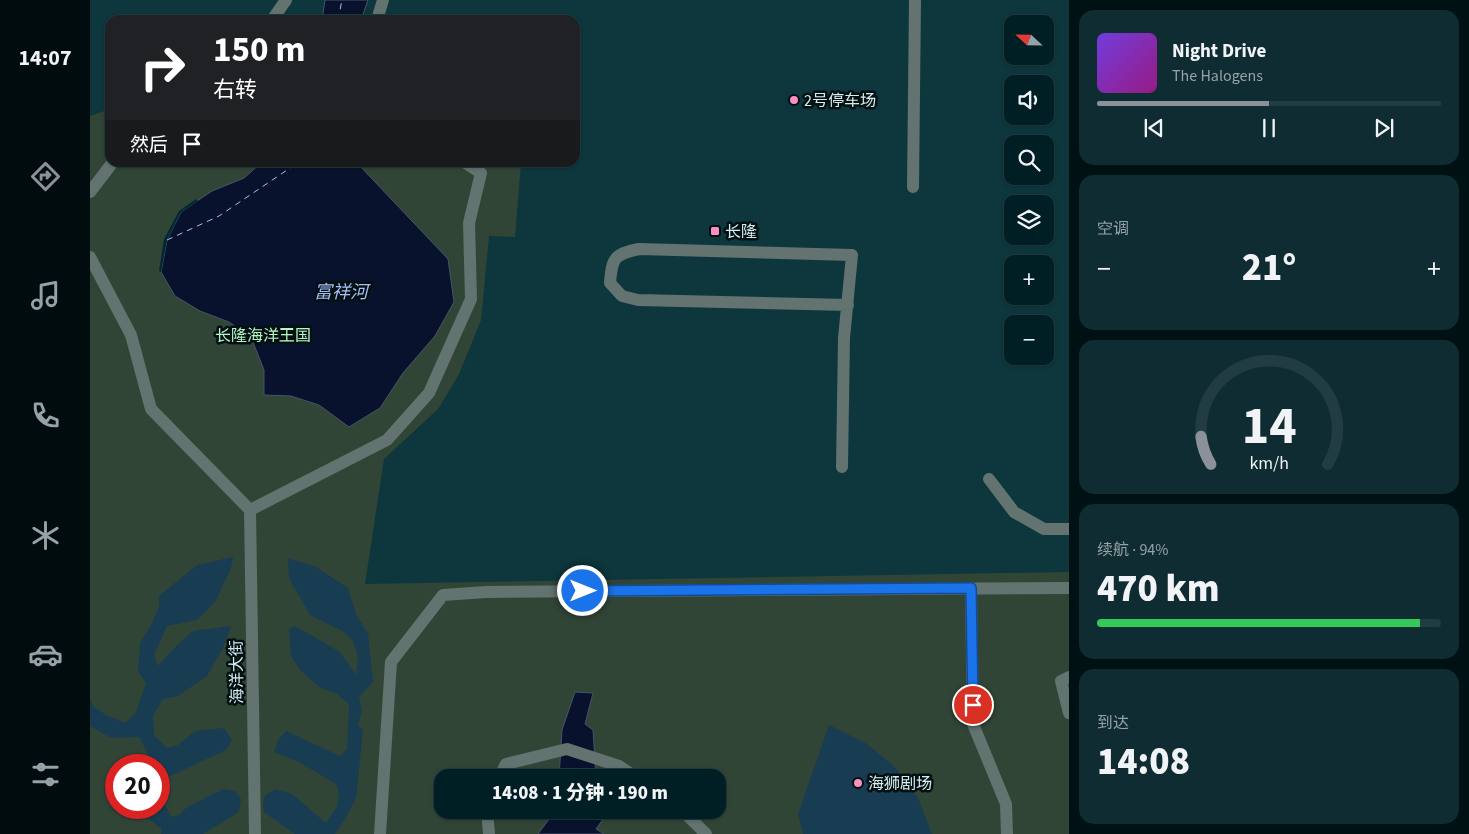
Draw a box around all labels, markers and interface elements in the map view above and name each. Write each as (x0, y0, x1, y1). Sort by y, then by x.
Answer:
north arrow (1004, 15, 1054, 65)
map controls (1004, 15, 1054, 365)
text: 150 m (213, 25, 305, 75)
icon: right (130, 35, 195, 100)
text: Night Drive (1172, 38, 1266, 65)
text: 14:07 (18, 42, 72, 74)
text: The Halogens (1172, 65, 1263, 87)
text: 右转 (213, 74, 257, 106)
button: sound (1004, 75, 1054, 125)
place label: 2号停车场 (804, 90, 876, 112)
marker: 2号停车场 (788, 94, 800, 106)
icon: previous (1140, 114, 1168, 142)
icon: pause (1255, 114, 1283, 142)
icon: next (1370, 114, 1398, 142)
icon: arrive (178, 130, 206, 158)
text: 然后 (130, 132, 168, 159)
button: search (1004, 135, 1054, 185)
icon: directions (28, 159, 63, 194)
button: layers (1004, 195, 1054, 245)
text: 空调 (1097, 218, 1129, 240)
place label: 长隆 (725, 221, 757, 243)
marker: 长隆 (709, 225, 721, 237)
text: 21° (1242, 241, 1296, 295)
text: − (1097, 249, 1111, 289)
text: + (1427, 249, 1441, 289)
button: + (1004, 255, 1054, 305)
icon: music (28, 278, 63, 313)
water label: 富祥河 (314, 280, 371, 305)
button: − (1004, 315, 1054, 365)
park label: 长隆海洋王国 (215, 325, 311, 347)
text: 14 (1242, 390, 1296, 464)
icon: phone (28, 398, 63, 433)
text: km/h (1249, 451, 1289, 476)
icon: climate (28, 518, 63, 553)
text: 续航 · 94% (1097, 539, 1168, 561)
text: 470 km (1097, 562, 1219, 616)
position arrow (556, 564, 608, 616)
icon: car (28, 637, 63, 672)
street label: 海洋大街 (225, 640, 249, 704)
pin (952, 684, 994, 726)
icon: arrive (959, 691, 987, 719)
text: 到达 (1097, 712, 1129, 734)
text: 14:08 (1097, 735, 1190, 789)
speed limit sign: 20 (105, 754, 170, 819)
icon: filters (28, 757, 63, 792)
place label: 海狮剧场 (868, 773, 932, 795)
marker: 海狮剧场 (852, 777, 864, 789)
text: 14:08 · 1 分钟 · 190 m (492, 780, 668, 807)

